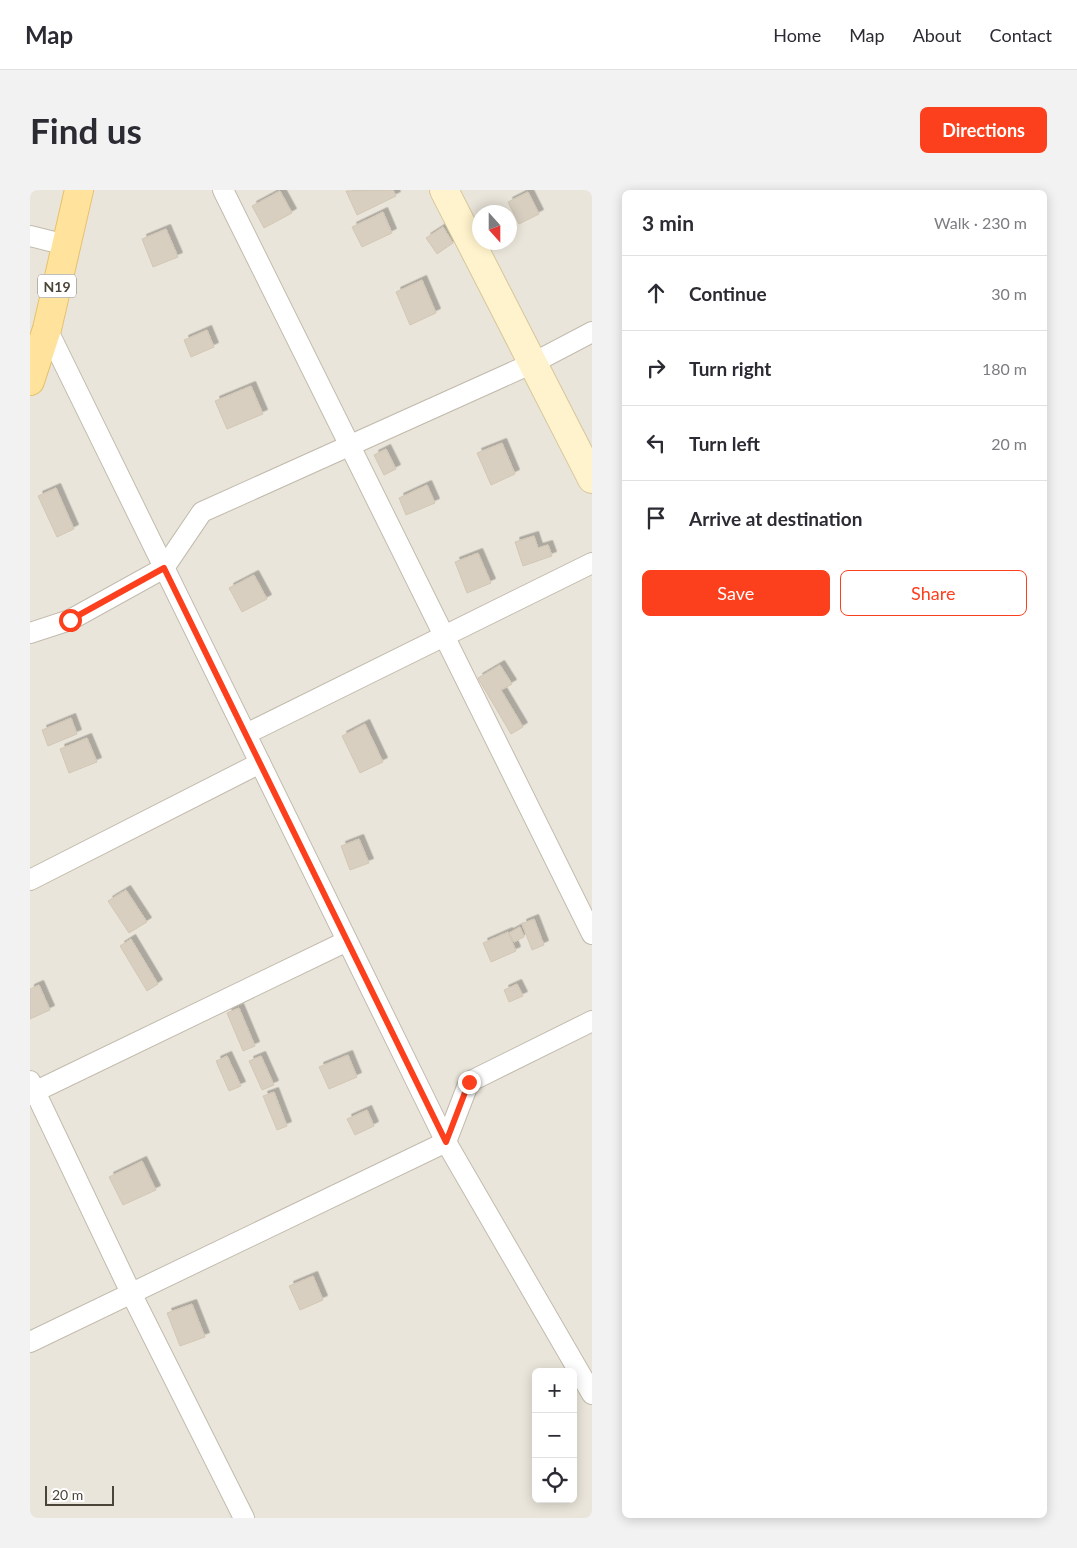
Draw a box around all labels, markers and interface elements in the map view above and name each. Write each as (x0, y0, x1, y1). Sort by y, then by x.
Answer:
text: Map (25, 20, 73, 49)
text: Home (773, 24, 821, 46)
text: Map (849, 24, 885, 46)
text: About (913, 24, 962, 46)
text: Contact (990, 24, 1052, 46)
button: Directions (920, 107, 1047, 153)
text: Find us (30, 109, 142, 151)
north arrow (472, 205, 517, 250)
text: 3 min (642, 210, 694, 235)
text: Walk · 230 m (934, 213, 1027, 232)
road number: N19 (38, 274, 76, 298)
icon: ahead (642, 279, 670, 307)
text: Continue (689, 282, 767, 305)
text: 30 m (991, 284, 1027, 303)
icon: right (642, 354, 670, 382)
text: Turn right (689, 357, 771, 380)
text: 180 m (982, 359, 1027, 378)
icon: left (642, 429, 670, 457)
text: Turn left (689, 432, 760, 455)
text: 20 m (991, 434, 1027, 453)
icon: arrive (642, 504, 670, 532)
text: Arrive at destination (689, 507, 862, 530)
button: Save (642, 570, 830, 616)
button: Share (840, 570, 1027, 616)
route start (59, 609, 82, 632)
route end (458, 1071, 481, 1094)
map controls (532, 1368, 577, 1503)
button: + (532, 1368, 577, 1413)
button: − (532, 1413, 577, 1458)
button: locate (532, 1458, 577, 1503)
scale bar (45, 1483, 114, 1506)
text: 20 m (52, 1486, 83, 1503)

